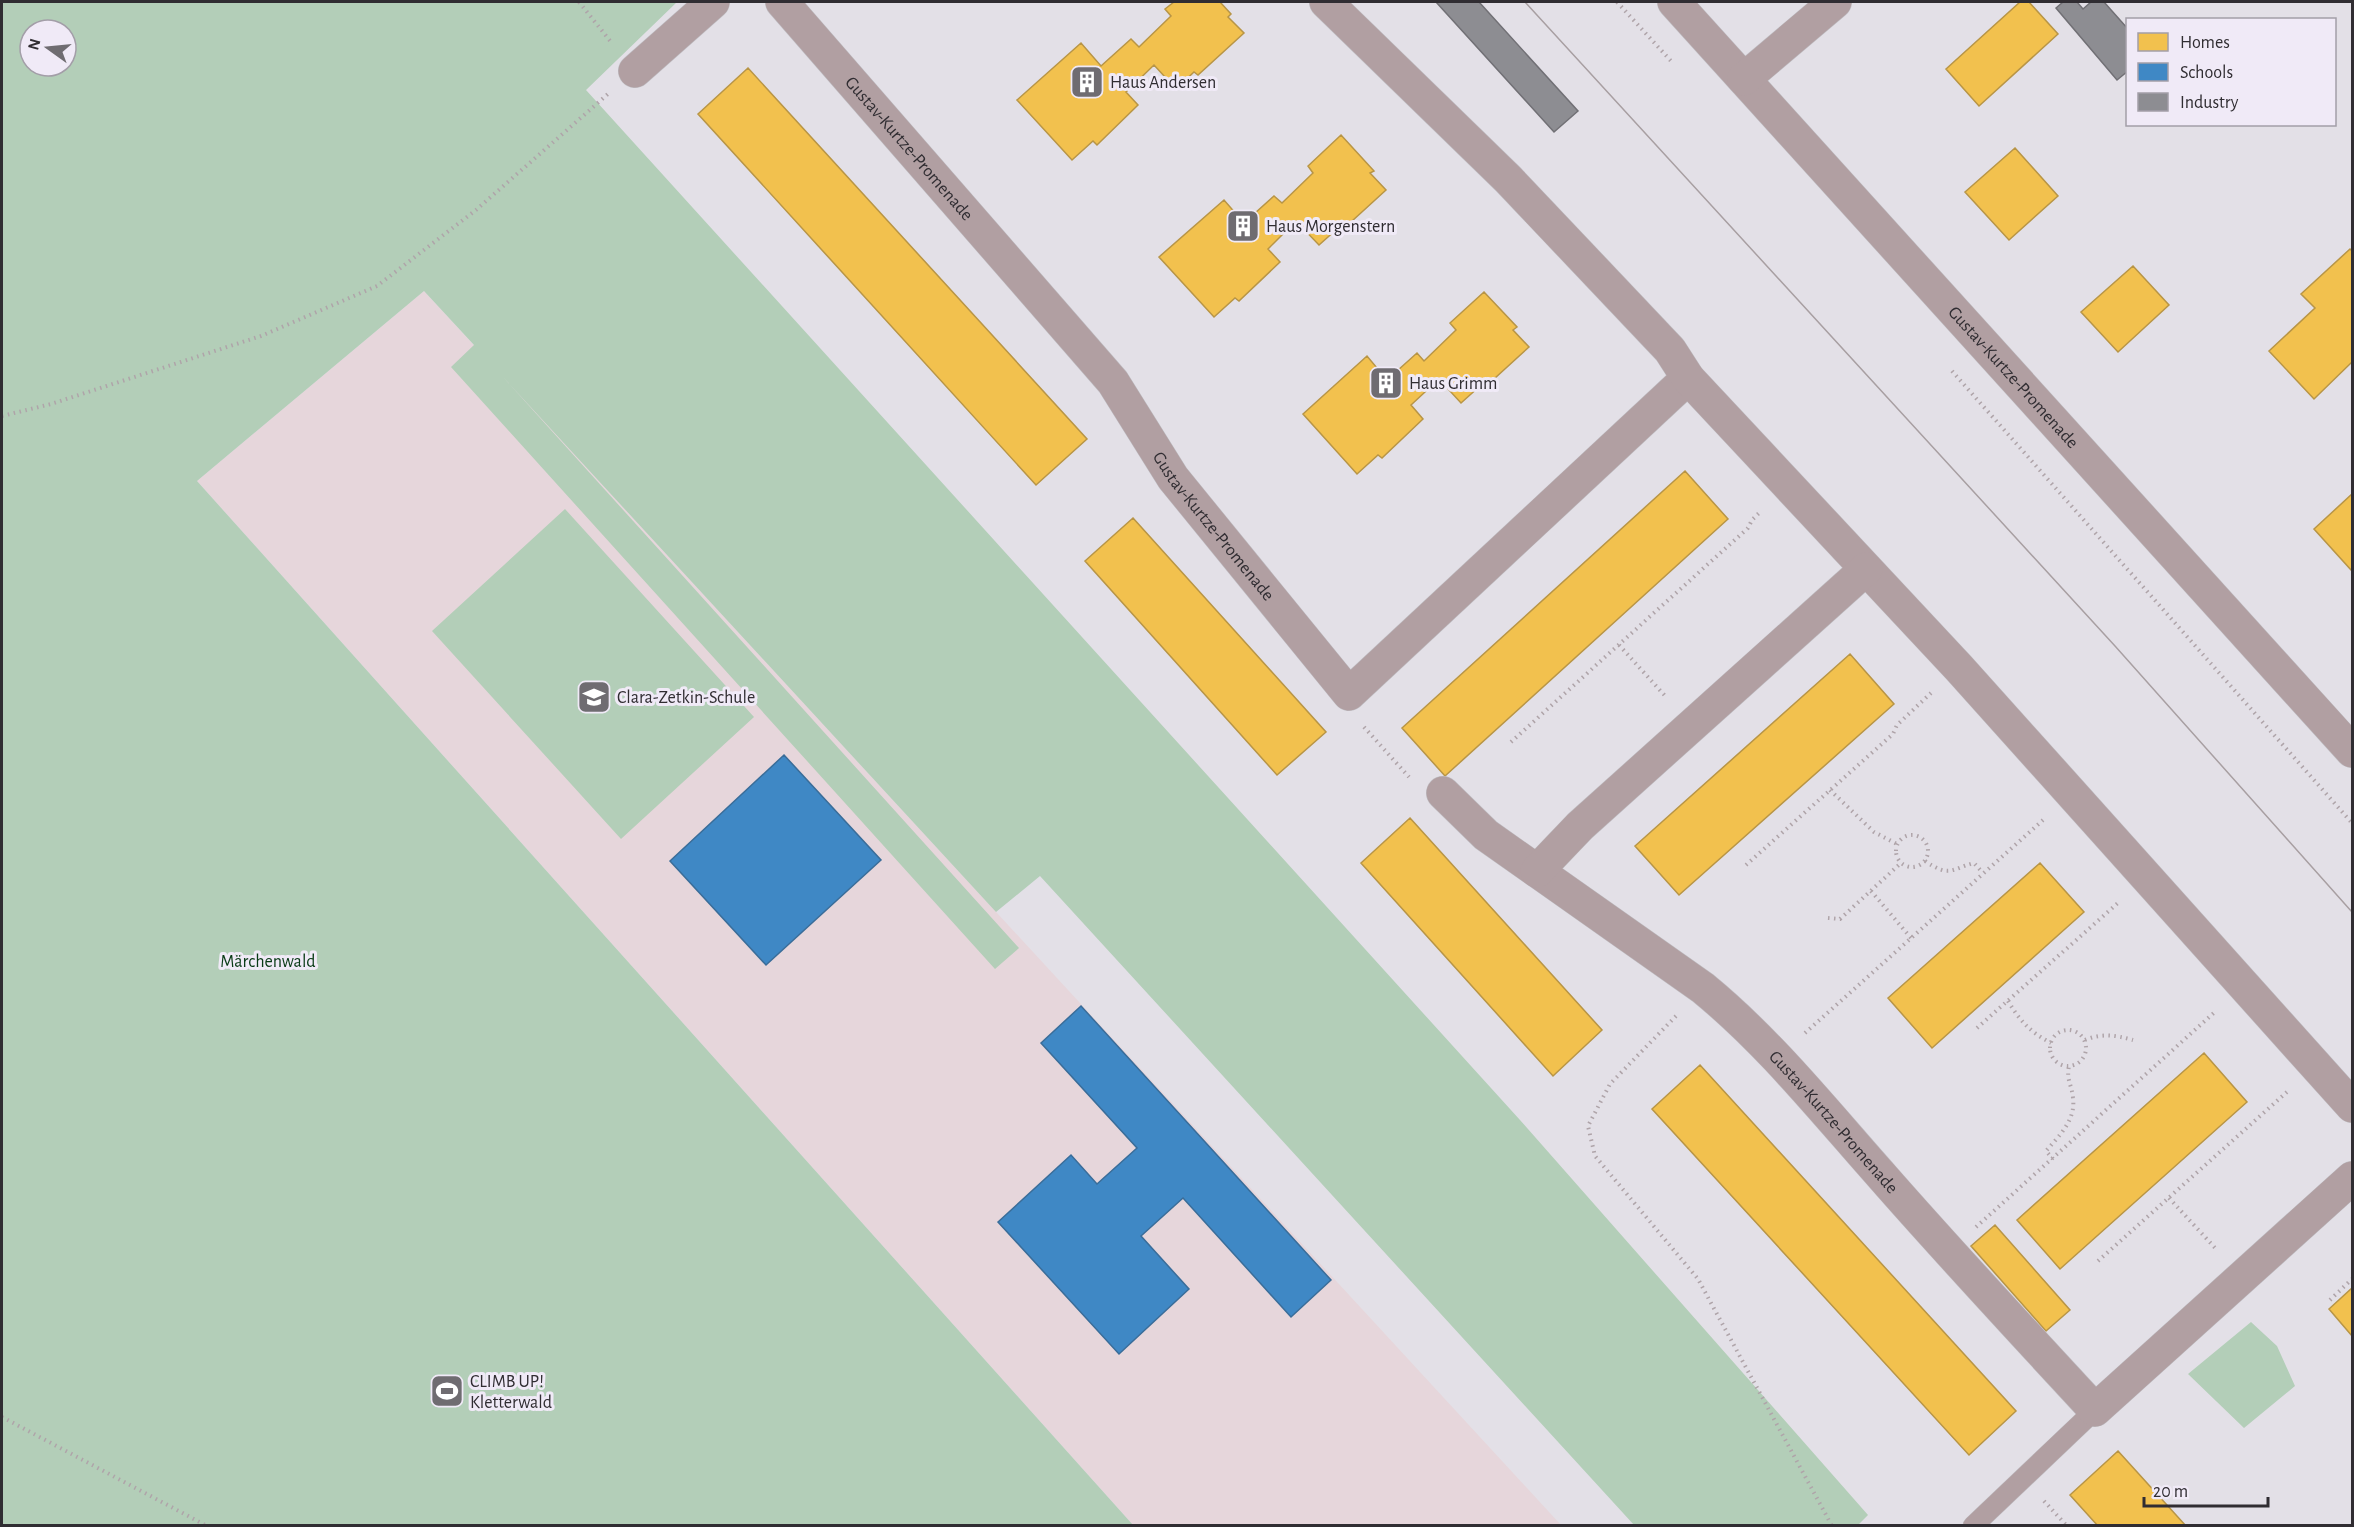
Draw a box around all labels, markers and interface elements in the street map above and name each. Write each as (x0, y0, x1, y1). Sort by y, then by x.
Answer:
north arrow (18, 18, 78, 78)
legend (2126, 18, 2336, 126)
text: Homes (2180, 34, 2230, 52)
text: N (25, 37, 44, 52)
building icon: Haus Andersen (1069, 64, 1105, 100)
text: Schools (2180, 64, 2233, 82)
street label: Gustav-Kurtze-Promenade (841, 74, 976, 224)
place label: Haus Andersen (1110, 74, 1216, 92)
text: Industry (2180, 94, 2239, 112)
building icon: Haus Morgenstern (1225, 208, 1261, 244)
place label: Haus Morgenstern (1266, 218, 1395, 236)
street label: Gustav-Kurtze-Promenade (1944, 303, 2081, 452)
building icon: Haus Grimm (1368, 365, 1404, 401)
place label: Haus Grimm (1409, 375, 1497, 393)
street label: Gustav-Kurtze-Promenade (1149, 449, 1277, 605)
school or university icon: Clara-Zetkin-Schule (576, 679, 612, 715)
place label: Clara-Zetkin-Schule (617, 689, 755, 707)
park label: Märchenwald (220, 953, 316, 971)
street label: Gustav-Kurtze-Promenade (1765, 1048, 1901, 1197)
sports icon: CLIMB UP! Kletterwald (429, 1373, 465, 1409)
place label: CLIMB UP! Kletterwald (470, 1373, 552, 1412)
scale bar (2144, 1470, 2268, 1508)
text: 20 m (2153, 1483, 2188, 1501)

